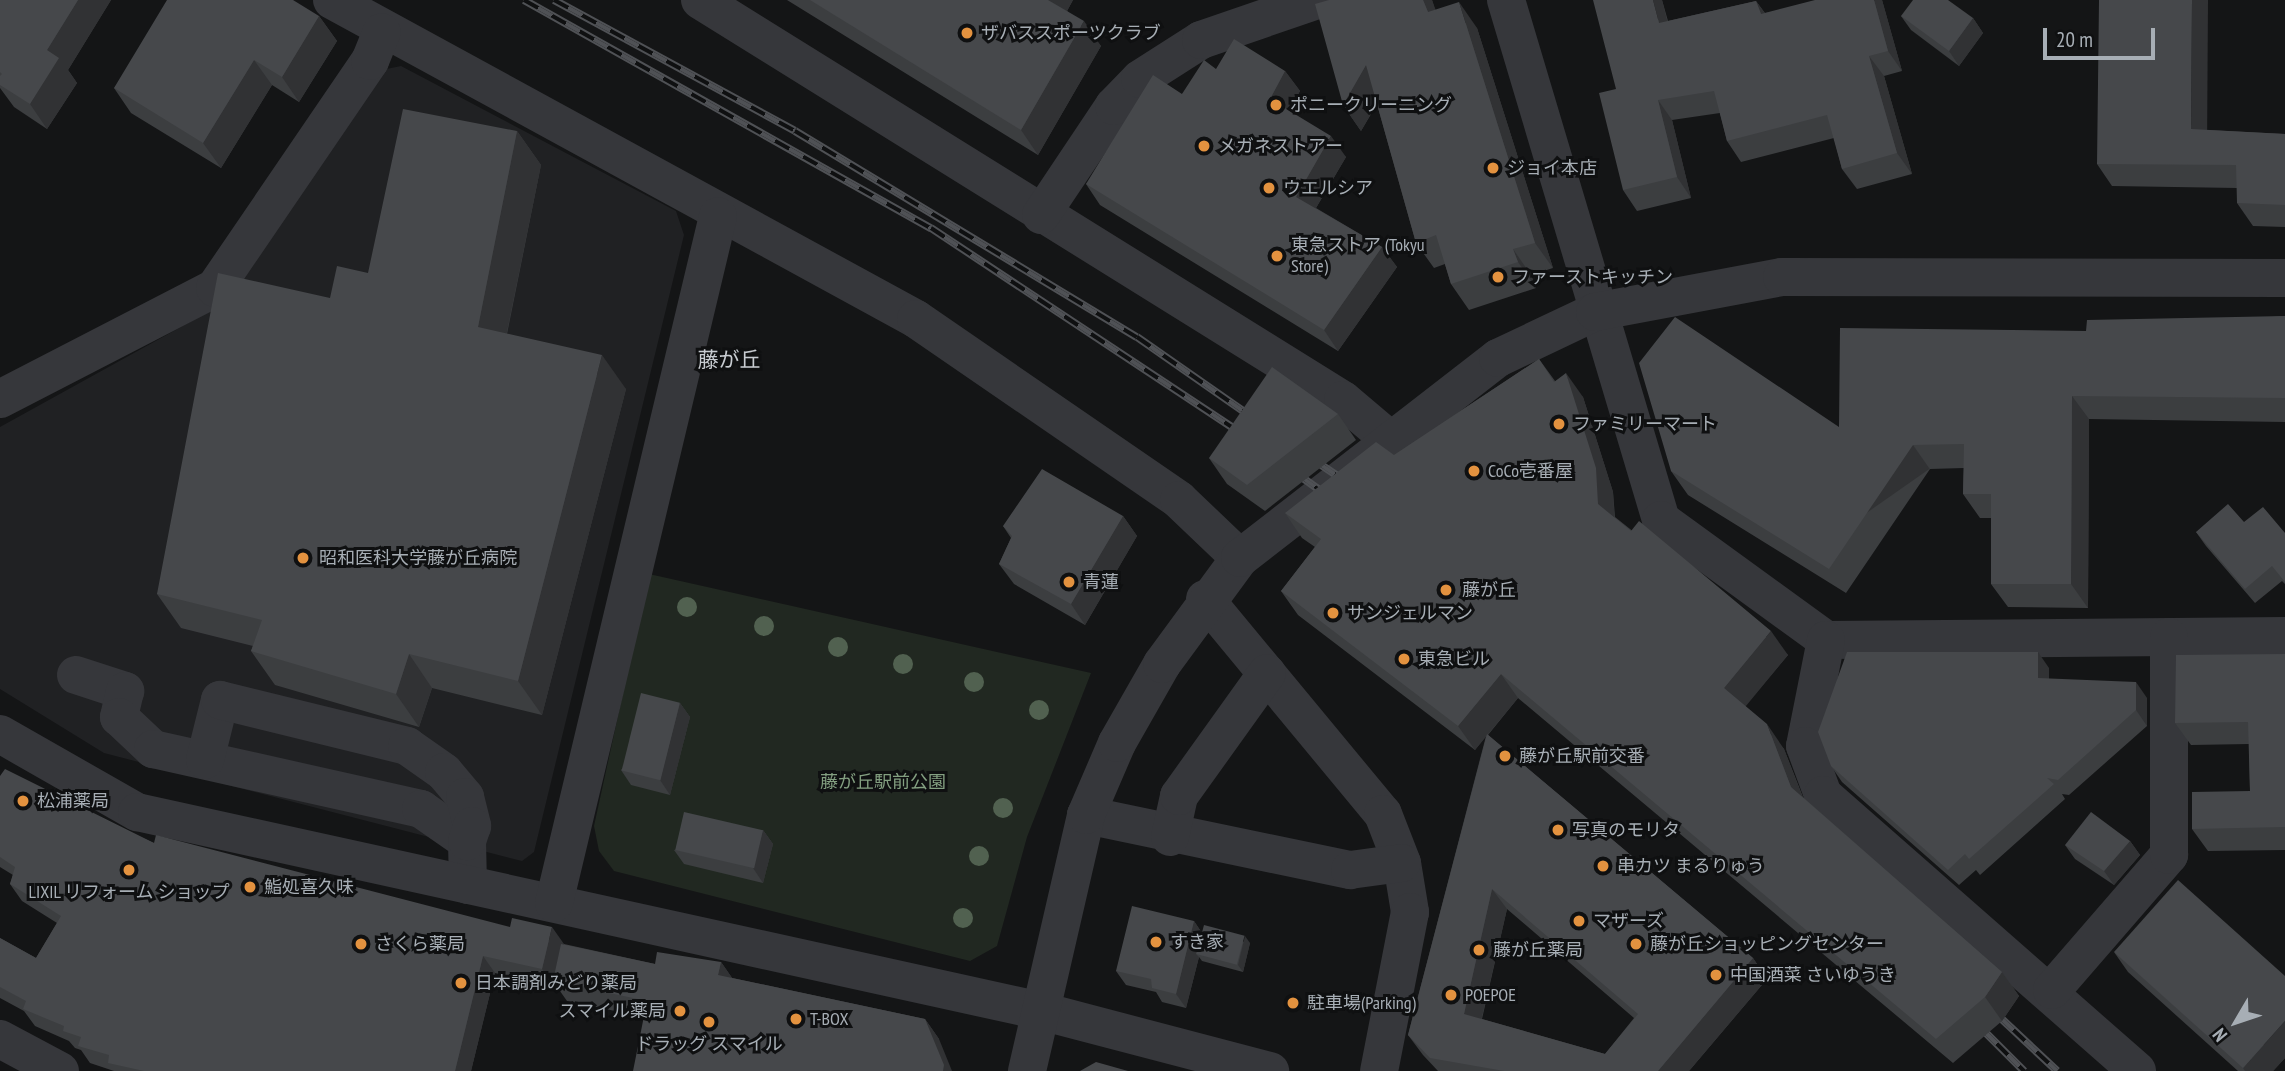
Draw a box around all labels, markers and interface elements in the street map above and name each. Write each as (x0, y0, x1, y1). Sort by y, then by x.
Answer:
scale bar (2047, 14, 2159, 58)
place label: ザバススポーツクラブ (981, 22, 1161, 44)
marker: ザバススポーツクラブ (959, 25, 975, 41)
text: 20 m (2056, 26, 2093, 53)
place label: ポニークリーニング (1290, 94, 1452, 116)
marker: ポニークリーニング (1268, 97, 1284, 113)
place label: メガネストアー (1218, 135, 1343, 157)
marker: メガネストアー (1196, 138, 1212, 154)
place label: ジョイ本店 (1507, 157, 1597, 179)
marker: ジョイ本店 (1485, 160, 1501, 176)
place label: ウエルシア (1283, 177, 1373, 199)
marker: ウエルシア (1261, 180, 1277, 196)
place label: 東急ストア (Tokyu Store) (1291, 235, 1425, 278)
marker: 東急ストア (Tokyu Store) (1269, 248, 1285, 264)
place label: ファーストキッチン (1512, 266, 1674, 288)
marker: ファーストキッチン (1490, 269, 1506, 285)
district label: 藤が丘 (698, 347, 760, 373)
place label: ファミリーマート (1573, 413, 1717, 435)
marker: ファミリーマート (1551, 416, 1567, 432)
place label: CoCo壱番屋 (1488, 460, 1573, 482)
marker: CoCo壱番屋 (1466, 463, 1482, 479)
place label: 昭和医科大学藤が丘病院 (319, 547, 517, 569)
marker: 昭和医科大学藤が丘病院 (293, 548, 313, 568)
place label: 青蓮 (1083, 571, 1119, 593)
marker: 青蓮 (1061, 574, 1077, 590)
place label: 藤が丘 (1462, 579, 1516, 601)
marker: 藤が丘 (1436, 580, 1456, 600)
place label: サンジェルマン (1347, 602, 1473, 624)
marker: サンジェルマン (1325, 605, 1341, 621)
place label: 東急ビル (1418, 648, 1490, 670)
marker: 東急ビル (1396, 651, 1412, 667)
place label: 藤が丘駅前交番 (1519, 745, 1645, 767)
marker: 藤が丘駅前交番 (1497, 748, 1513, 764)
park label: 藤が丘駅前公園 (820, 771, 946, 793)
place label: 松浦薬局 (37, 790, 109, 812)
marker: 松浦薬局 (15, 793, 31, 809)
place label: 写真のモリタ (1572, 819, 1680, 841)
marker: 写真のモリタ (1550, 822, 1566, 838)
place label: 串カツ まるりゅう (1617, 855, 1765, 877)
marker: 串カツ まるりゅう (1595, 858, 1611, 874)
marker: LIXIL リフォーム ショップ (121, 862, 137, 878)
place label: 鮨処喜久味 (264, 876, 354, 898)
marker: 鮨処喜久味 (242, 879, 258, 895)
place label: LIXIL リフォーム ショップ (28, 881, 230, 903)
place label: マザーズ (1593, 910, 1665, 932)
marker: マザーズ (1571, 913, 1587, 929)
place label: すき家 (1170, 931, 1224, 953)
place label: さくら薬局 (375, 933, 465, 955)
place label: 藤が丘ショッピングセンター (1650, 933, 1884, 955)
marker: すき家 (1148, 934, 1164, 950)
marker: さくら薬局 (353, 936, 369, 952)
marker: 藤が丘ショッピングセンター (1628, 936, 1644, 952)
place label: 藤が丘薬局 (1493, 939, 1583, 961)
marker: 藤が丘薬局 (1471, 942, 1487, 958)
place label: 中国酒菜 さいゆうき (1730, 964, 1896, 986)
marker: 中国酒菜 さいゆうき (1708, 967, 1724, 983)
place label: 日本調剤みどり薬局 (475, 972, 637, 994)
marker: 日本調剤みどり薬局 (453, 975, 469, 991)
place label: POEPOE (1465, 984, 1516, 1006)
marker: POEPOE (1443, 987, 1459, 1003)
north arrow (2201, 987, 2271, 1057)
place label: 駐車場(Parking) (1307, 992, 1416, 1014)
marker: 駐車場(Parking) (1285, 995, 1301, 1011)
place label: スマイル薬局 (558, 1000, 666, 1022)
marker: スマイル薬局 (672, 1003, 688, 1019)
place label: T-BOX (810, 1008, 848, 1030)
marker: T-BOX (788, 1011, 804, 1027)
marker: ドラッグ スマイル (701, 1014, 717, 1030)
text: N (2207, 1024, 2232, 1047)
place label: ドラッグ スマイル (635, 1033, 783, 1055)

